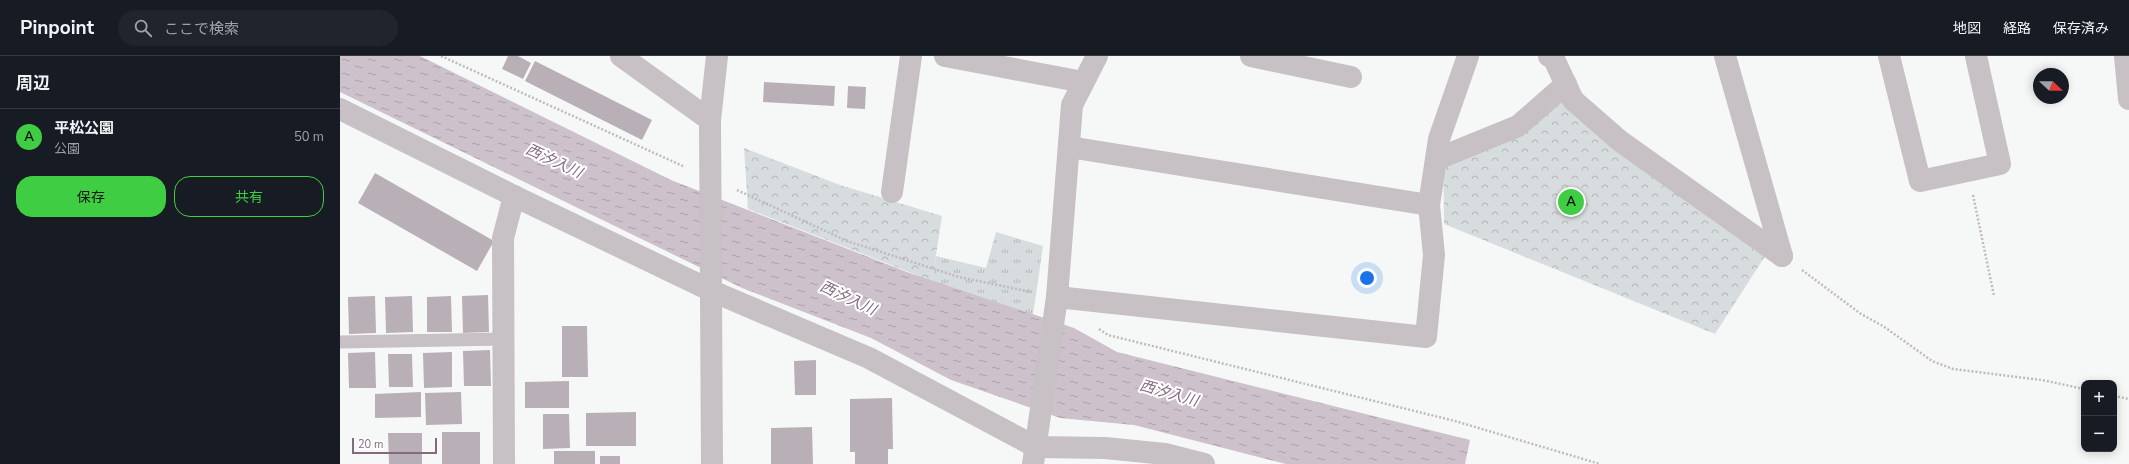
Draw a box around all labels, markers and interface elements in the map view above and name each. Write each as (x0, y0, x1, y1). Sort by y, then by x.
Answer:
search box (118, 10, 398, 46)
text: Pinpoint (20, 15, 94, 41)
icon: search (132, 17, 154, 39)
text: ここで検索 (164, 19, 239, 39)
text: 地図 (1953, 19, 1981, 38)
text: 経路 (2003, 19, 2031, 38)
text: 保存済み (2053, 19, 2109, 38)
north arrow (2033, 68, 2069, 104)
text: 周辺 (16, 72, 50, 95)
text: 平松公園 (54, 118, 114, 138)
text: A (24, 128, 34, 146)
text: 50 m (294, 128, 324, 146)
water label: 西汐入川 (523, 139, 587, 184)
text: 公園 (54, 140, 80, 158)
button: 保存 (16, 176, 166, 217)
button: 共有 (174, 176, 324, 217)
pin: A (1558, 187, 1584, 217)
your location (1357, 268, 1377, 288)
water label: 西汐入川 (817, 276, 881, 321)
water label: 西汐入川 (1137, 375, 1203, 411)
map controls (2081, 380, 2117, 452)
button: + (2081, 380, 2117, 416)
button: − (2081, 416, 2117, 452)
scale bar (352, 436, 437, 455)
text: 20 m (358, 437, 383, 452)

